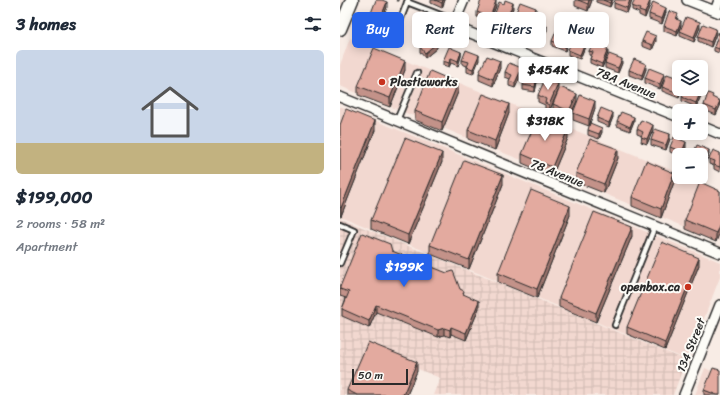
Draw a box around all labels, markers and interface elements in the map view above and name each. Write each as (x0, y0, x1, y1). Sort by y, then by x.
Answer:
text: 3 homes (16, 9, 76, 39)
chip: Buy (352, 12, 404, 48)
chip: Rent (412, 12, 469, 48)
chip: Filters (477, 12, 546, 48)
chip: New (554, 12, 609, 48)
icon: filters (302, 13, 324, 35)
pin: $454K (520, 57, 576, 91)
text: $454K (528, 58, 568, 81)
map controls (672, 60, 708, 184)
button: layers (672, 60, 708, 96)
street label: 78A Avenue (593, 61, 660, 105)
place label: Plasticworks (390, 71, 458, 93)
icon: home (134, 76, 206, 148)
marker: Plasticworks (377, 77, 387, 87)
button: + (672, 104, 708, 140)
pin: $318K (517, 108, 573, 142)
text: $318K (526, 109, 564, 132)
button: − (672, 148, 708, 184)
street label: 78 Avenue (527, 152, 587, 194)
text: $199,000 (16, 182, 92, 212)
text: 2 rooms · 58 m² (16, 212, 105, 235)
text: Apartment (16, 235, 77, 258)
pin: $199K (376, 254, 432, 288)
text: $199K (385, 255, 423, 278)
place label: openbox.ca (621, 276, 680, 298)
marker: openbox.ca (683, 282, 693, 292)
street label: 134 Street (670, 313, 712, 376)
text: 50 m (358, 366, 383, 385)
scale bar (352, 367, 408, 386)

